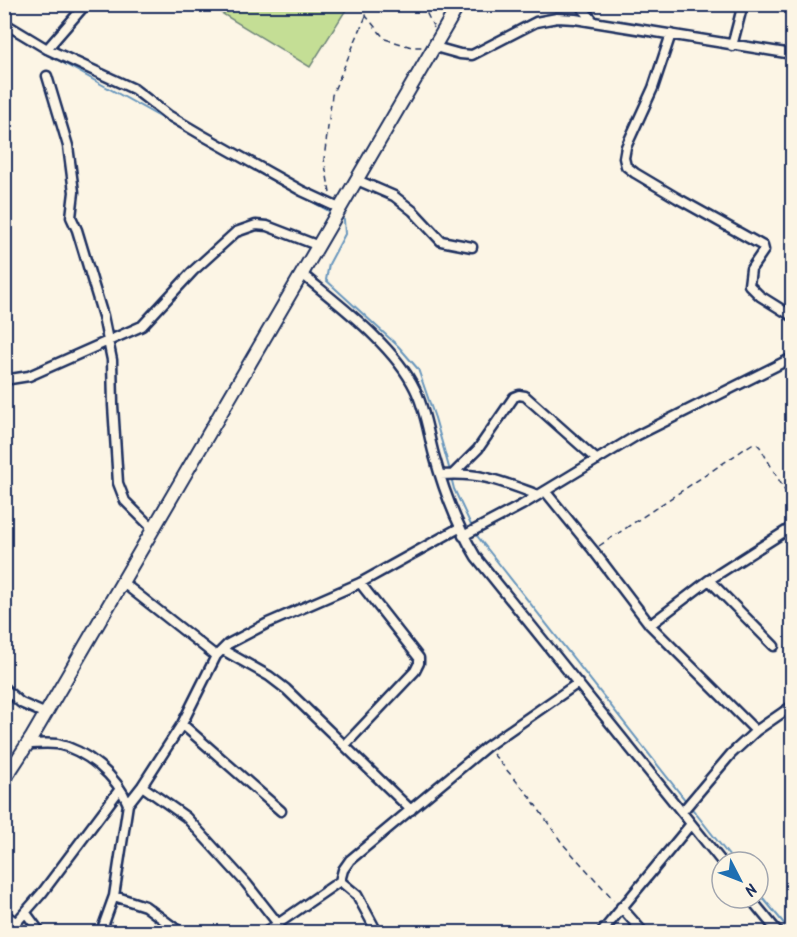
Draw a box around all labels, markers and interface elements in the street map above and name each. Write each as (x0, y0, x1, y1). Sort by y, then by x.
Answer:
north arrow (710, 850, 770, 910)
text: N (737, 877, 763, 901)

